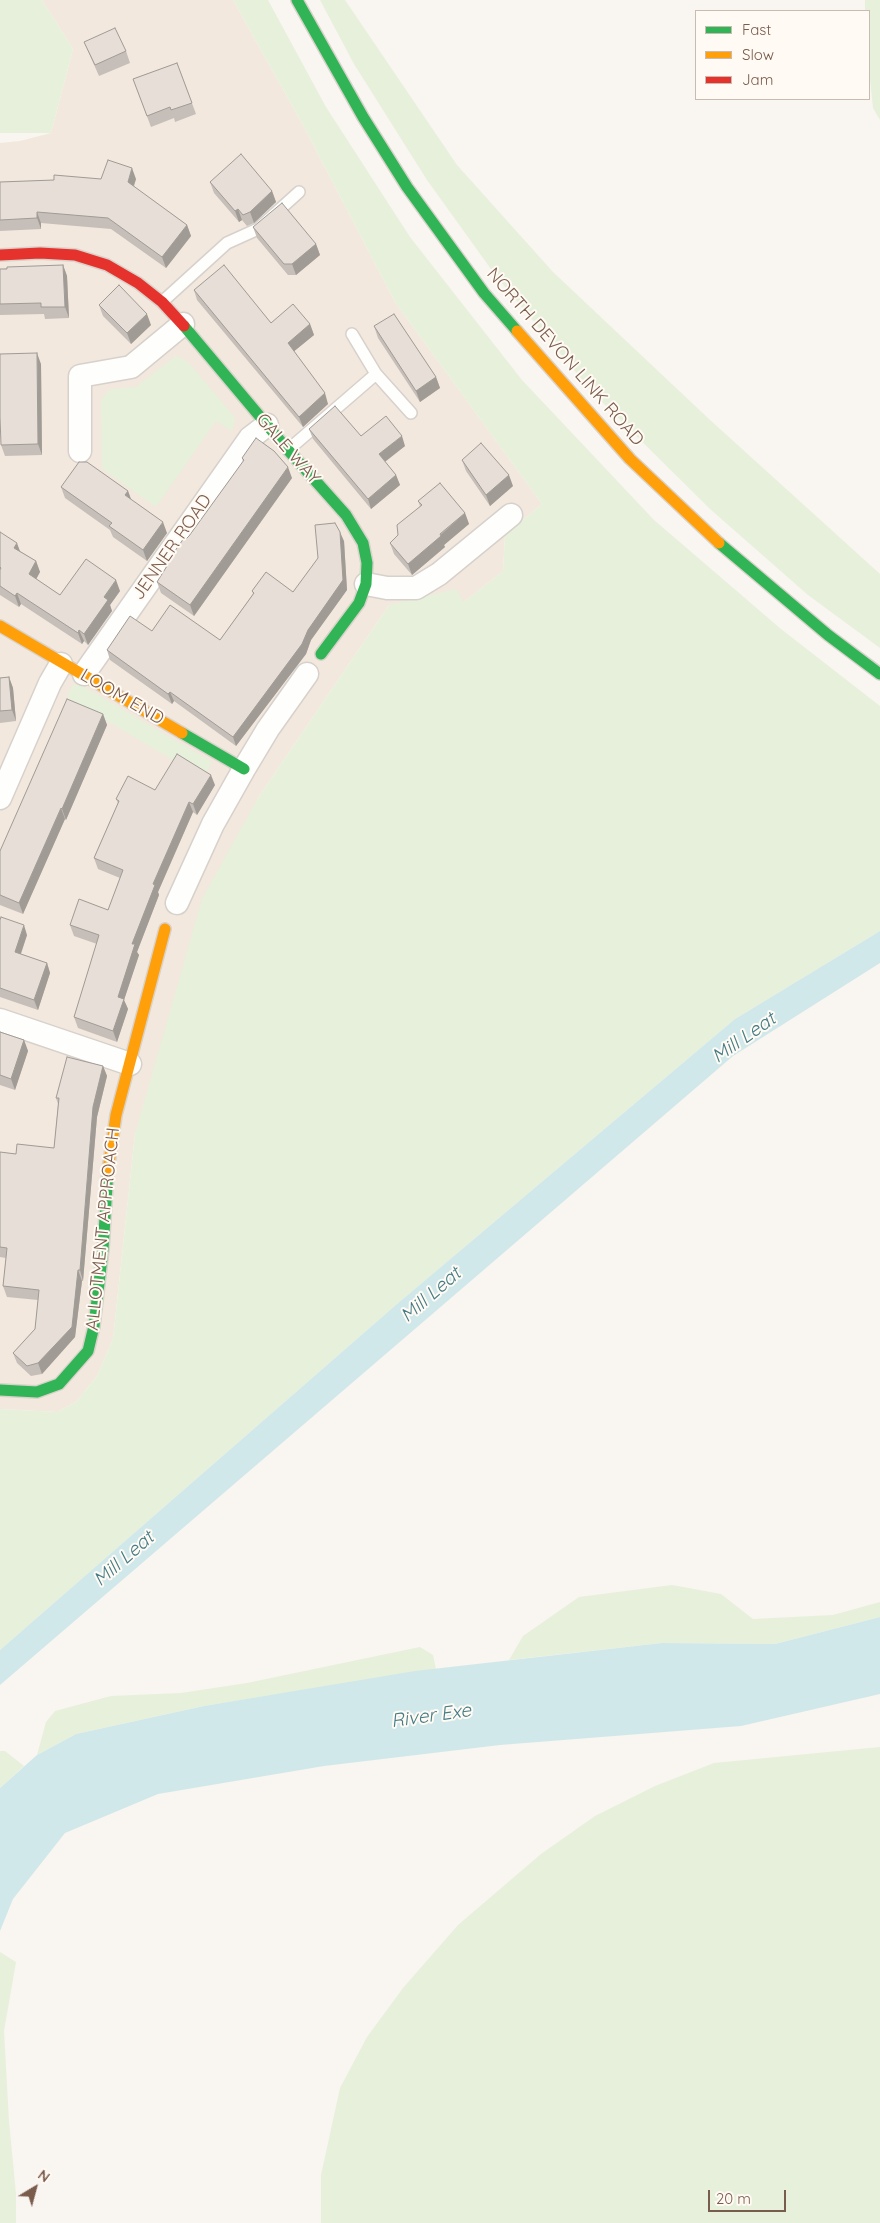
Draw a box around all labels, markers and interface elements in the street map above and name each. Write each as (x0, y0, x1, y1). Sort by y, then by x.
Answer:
legend (695, 10, 870, 100)
text: Fast (742, 20, 771, 39)
text: Slow (742, 45, 774, 64)
text: Jam (742, 70, 773, 89)
street label: NORTH DEVON LINK ROAD (482, 264, 648, 450)
street label: GALE WAY (251, 409, 325, 489)
street label: JENNER ROAD (128, 490, 216, 604)
street label: LOOM END (76, 664, 168, 730)
water label: Mill Leat (708, 1008, 780, 1068)
street label: ALLOTMENT APPROACH (82, 1126, 124, 1332)
water label: Mill Leat (396, 1263, 466, 1327)
water label: Mill Leat (89, 1527, 159, 1591)
water label: River Exe (390, 1699, 472, 1733)
north arrow (10, 2163, 60, 2213)
text: N (34, 2166, 54, 2186)
scale bar (710, 2180, 788, 2212)
text: 20 m (716, 2189, 751, 2208)

